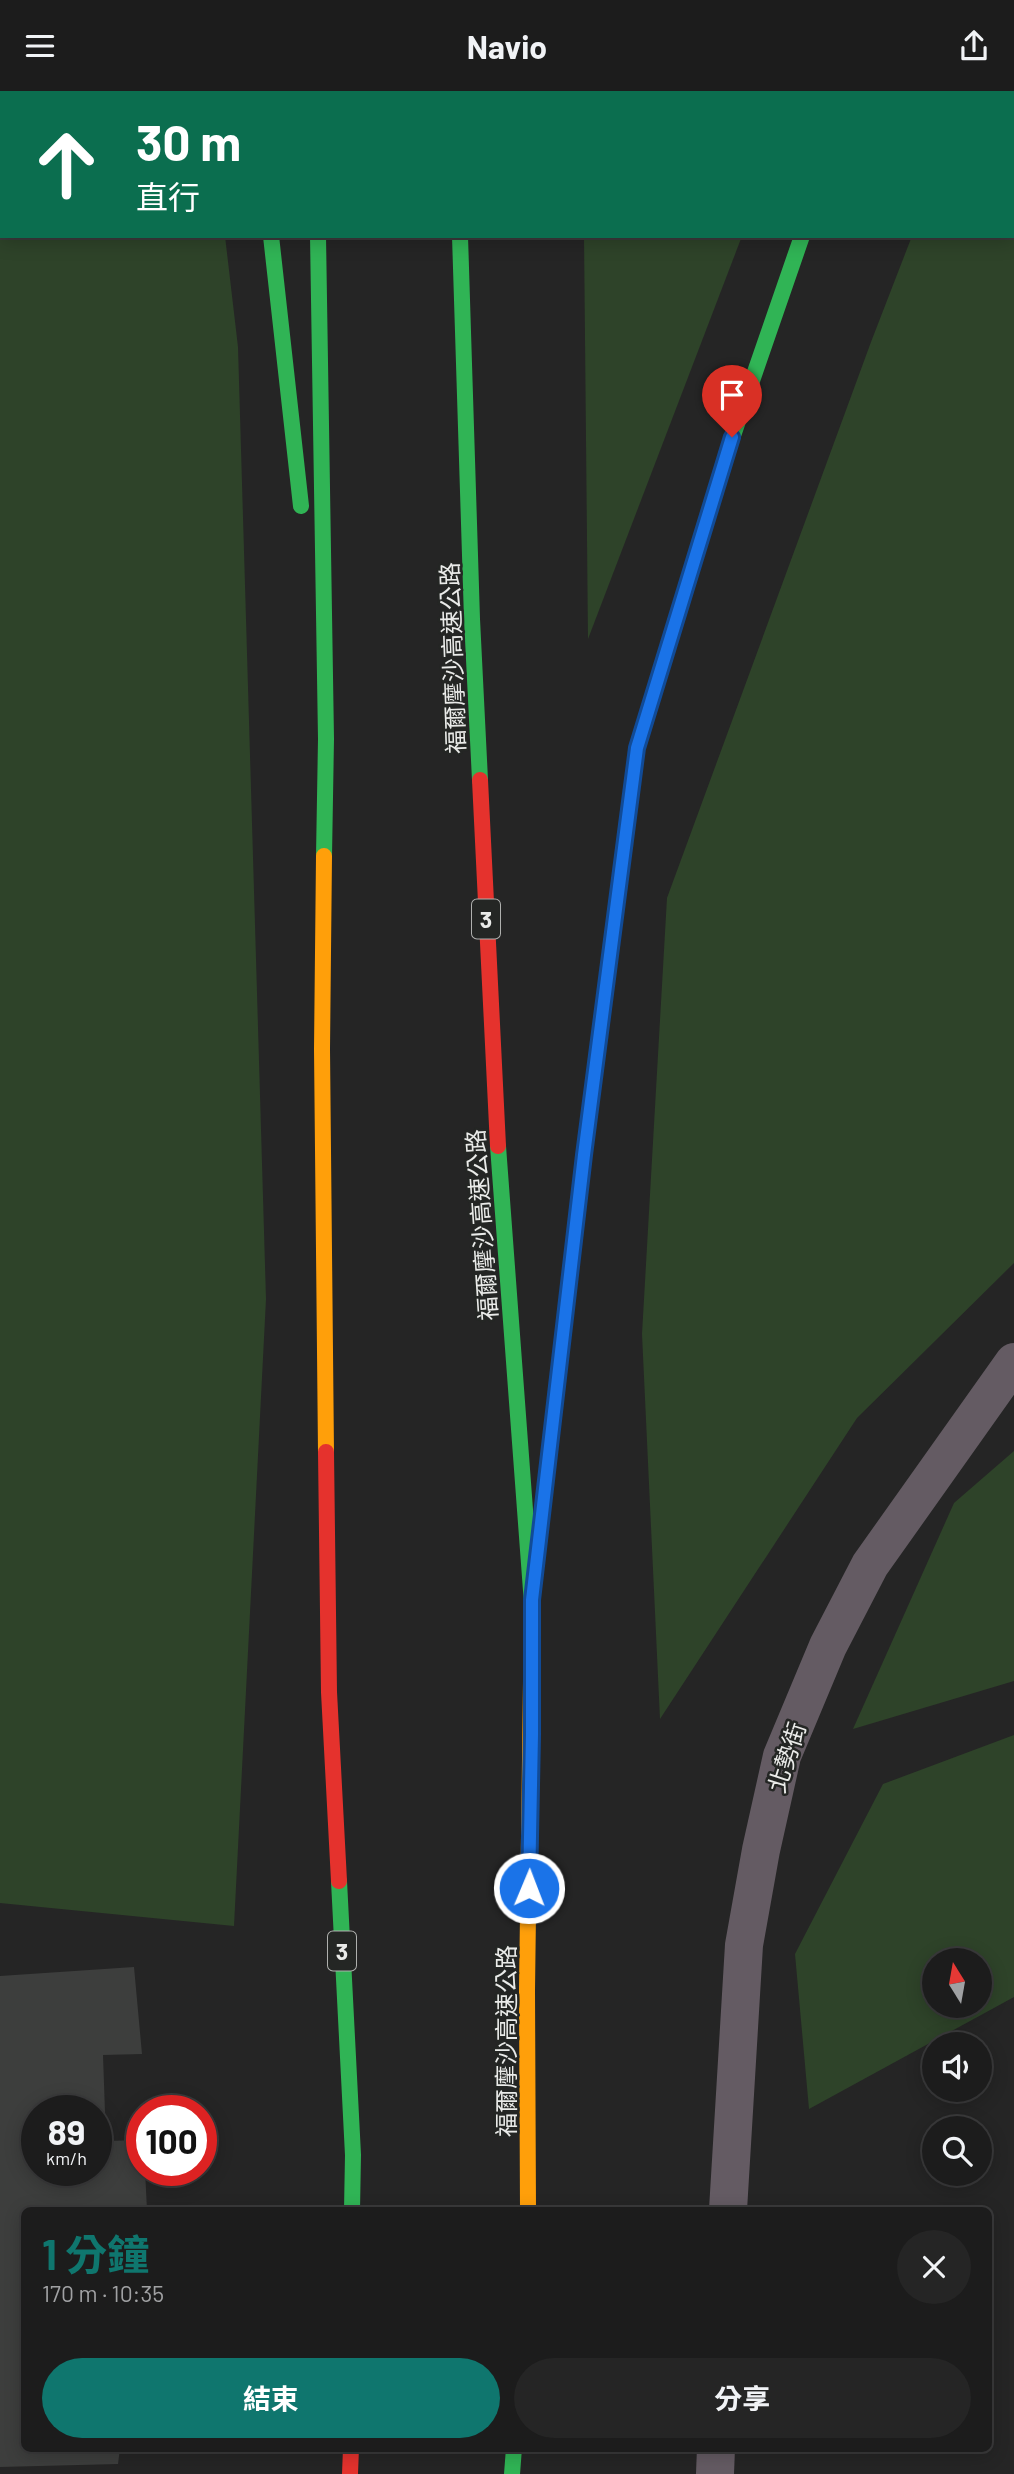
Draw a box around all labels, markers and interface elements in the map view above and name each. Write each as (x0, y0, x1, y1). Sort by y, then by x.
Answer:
icon: menu (21, 27, 59, 65)
text: Navio (467, 27, 547, 65)
icon: share (955, 27, 993, 65)
text: 30 m (136, 112, 241, 171)
icon: ahead (21, 119, 112, 210)
text: 直行 (136, 177, 200, 215)
pin (702, 365, 762, 437)
icon: arrive (713, 376, 751, 414)
street label: 福爾摩沙高速公路 (434, 562, 470, 754)
road number: 3 (472, 899, 500, 939)
street label: 福爾摩沙高速公路 (460, 1128, 502, 1322)
street label: 北勢街 (761, 1718, 811, 1796)
position arrow (492, 1851, 566, 1925)
road number: 3 (328, 1931, 356, 1971)
street label: 福爾摩沙高速公路 (491, 1945, 520, 2137)
north arrow (922, 1948, 992, 2018)
map controls (922, 1948, 992, 2186)
button: sound (922, 2032, 992, 2102)
speed limit sign: 100 (126, 2095, 217, 2186)
text: 89 (48, 2110, 85, 2152)
button: search (922, 2116, 992, 2186)
text: km/h (46, 2147, 87, 2169)
text: 1 分鐘 (42, 2228, 149, 2278)
button: close (897, 2230, 971, 2304)
text: 170 m · 10:35 (42, 2279, 164, 2307)
button: 結束 (42, 2358, 500, 2438)
button: 分享 (514, 2358, 971, 2438)

